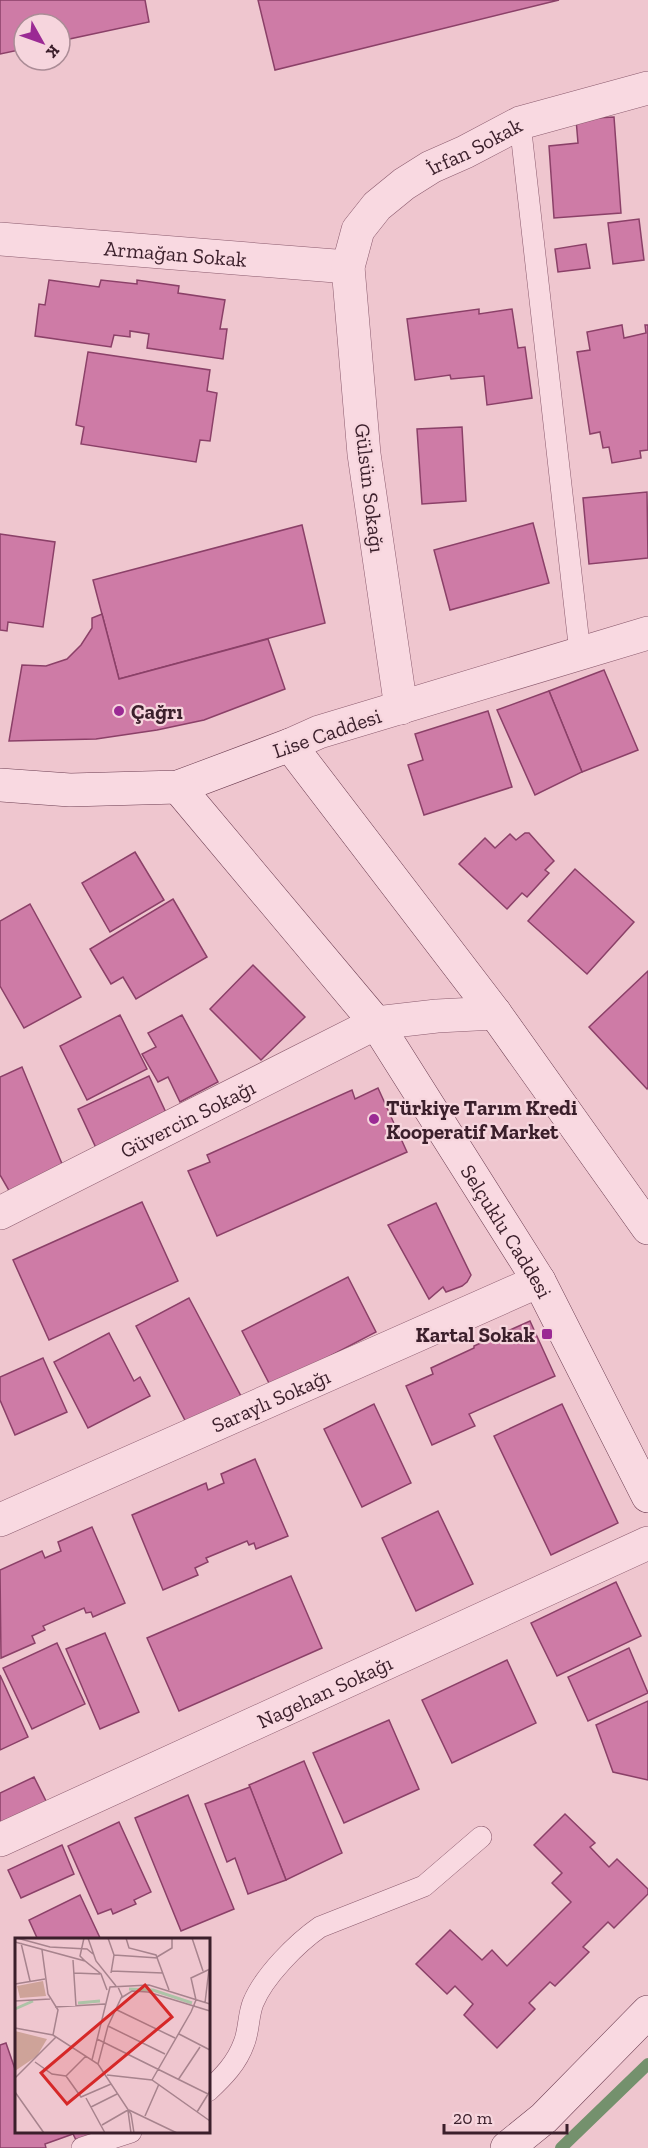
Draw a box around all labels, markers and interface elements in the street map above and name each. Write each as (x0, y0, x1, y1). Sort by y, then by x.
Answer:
north arrow (12, 12, 72, 72)
text: K (42, 41, 64, 62)
street label: İrfan Sokak (421, 112, 526, 180)
street label: Armağan Sokak (103, 235, 248, 271)
street label: Gülsün Sokağı (350, 422, 390, 554)
place label: Çağrı (131, 699, 183, 724)
street label: Lise Caddesi (270, 703, 385, 763)
marker: Çağrı (112, 704, 126, 718)
street label: Güvercin Sokağı (116, 1074, 259, 1163)
place label: Türkiye Tarım Kredi Kooperatif Market (386, 1095, 577, 1144)
marker: Türkiye Tarım Kredi Kooperatif Market (367, 1112, 381, 1126)
street label: Selçuklu Caddesi (456, 1160, 558, 1302)
place label: Kartal Sokak (416, 1322, 535, 1347)
marker: Kartal Sokak (540, 1327, 554, 1341)
street label: Saraylı Sokağı (207, 1363, 334, 1437)
street label: Nagehan Sokağı (253, 1649, 396, 1733)
inset map (15, 1938, 210, 2133)
scale bar (444, 2097, 567, 2135)
text: 20 m (453, 2107, 493, 2129)

